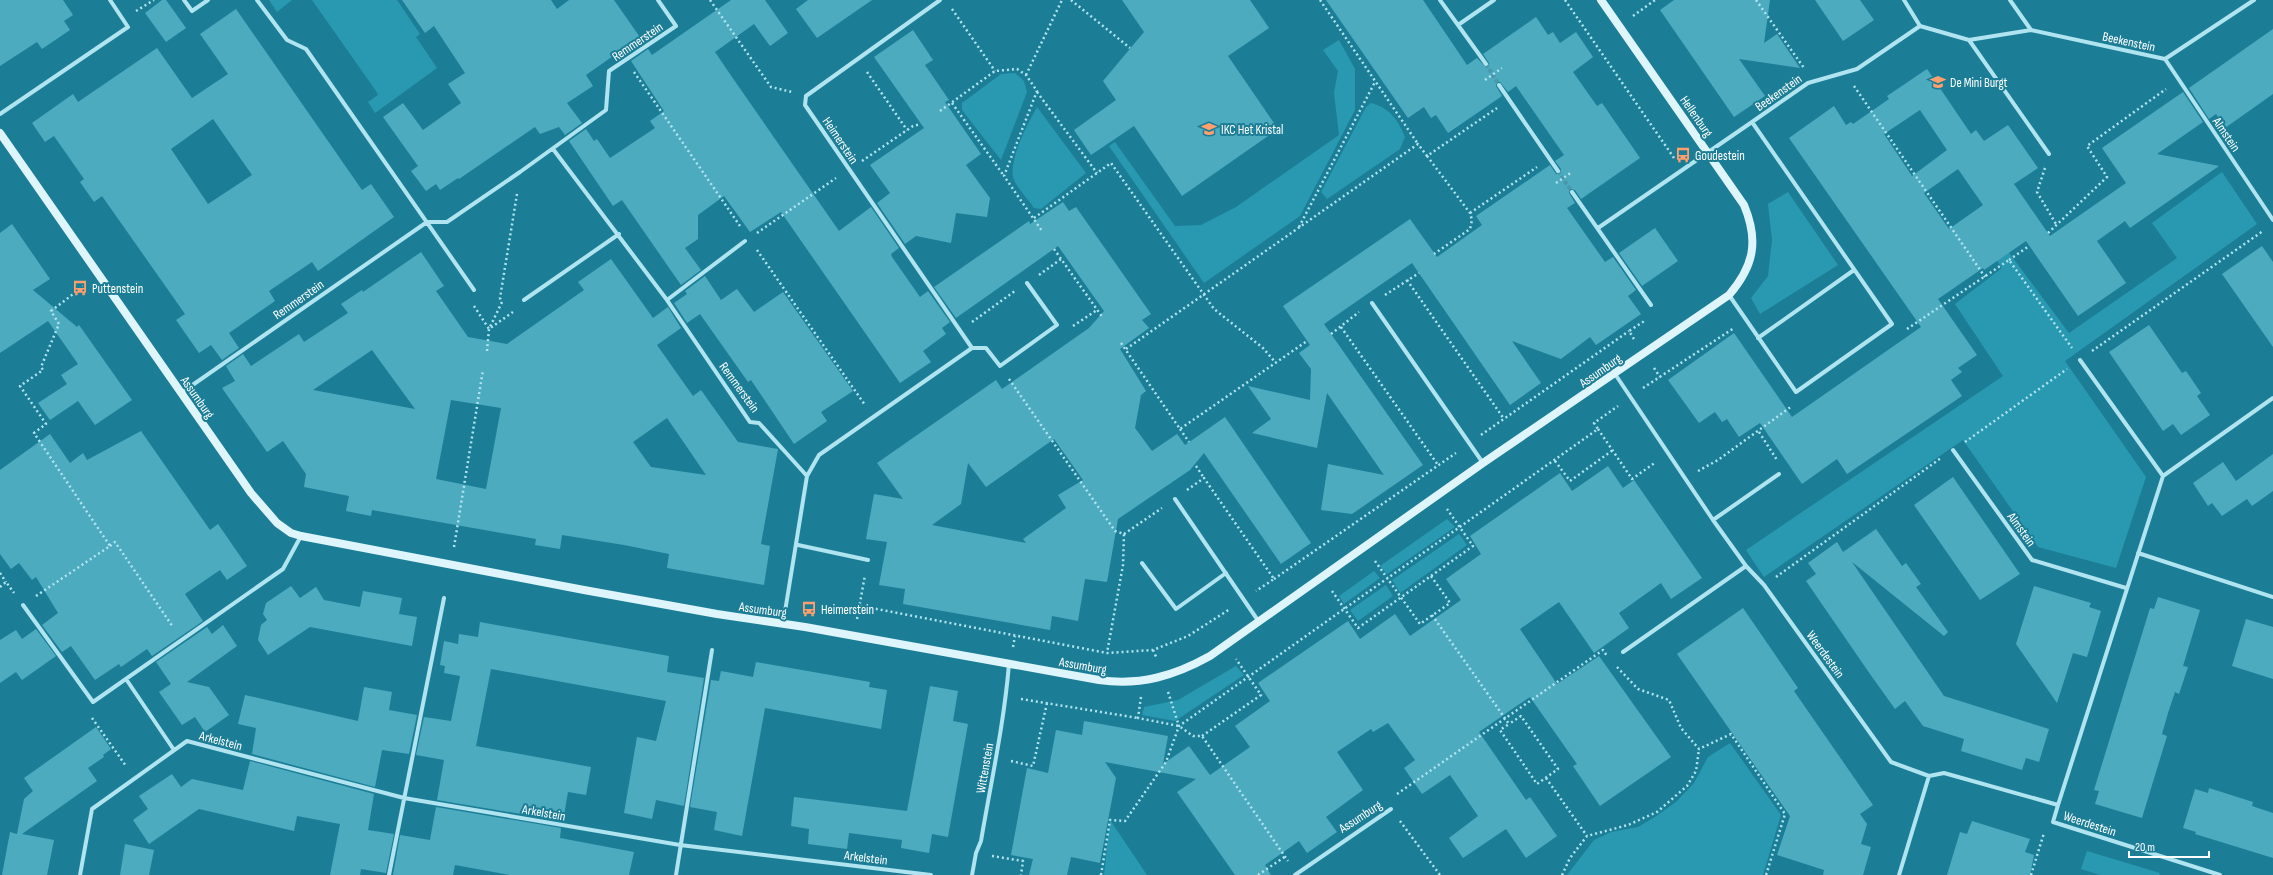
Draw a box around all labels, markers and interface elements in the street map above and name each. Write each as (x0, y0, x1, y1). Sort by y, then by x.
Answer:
street label: Remmerstein (609, 19, 666, 65)
street label: Beekenstein (2101, 29, 2157, 55)
street label: Beekenstein (1752, 71, 1805, 115)
school or university icon: De Mini Burgt (1929, 73, 1947, 91)
place label: De Mini Burgt (1950, 75, 2008, 91)
street label: Hellenburg (1676, 93, 1716, 140)
street label: Almstein (2208, 113, 2243, 155)
street label: Heimerstein (819, 114, 862, 167)
school or university icon: IKC Het Kristal (1200, 120, 1218, 138)
place label: IKC Het Kristal (1221, 122, 1283, 138)
bus stop icon: Goudestein (1674, 146, 1692, 164)
place label: Goudestein (1695, 148, 1745, 164)
street label: Remmerstein (270, 277, 327, 323)
bus stop icon: Puttenstein (71, 279, 89, 297)
place label: Puttenstein (92, 281, 143, 297)
street label: Assumburg (1576, 351, 1625, 392)
street label: Remmerstein (716, 359, 763, 416)
street label: Assumburg (176, 373, 217, 422)
street label: Almstein (2003, 509, 2039, 550)
street label: Assumburg (737, 599, 788, 621)
bus stop icon: Heimerstein (800, 600, 818, 618)
place label: Heimerstein (821, 602, 874, 618)
street label: Weerdestein (1803, 628, 1848, 681)
street label: Assumburg (1057, 654, 1108, 678)
street label: Arkelstein (197, 727, 244, 754)
street label: Wittenstein (973, 742, 997, 795)
street label: Assumburg (1335, 797, 1385, 837)
street label: Arkelstein (520, 801, 567, 825)
street label: Weerdestein (2061, 808, 2118, 840)
scale bar (2129, 833, 2209, 859)
text: 20 m (2135, 840, 2155, 855)
street label: Arkelstein (842, 847, 889, 869)

